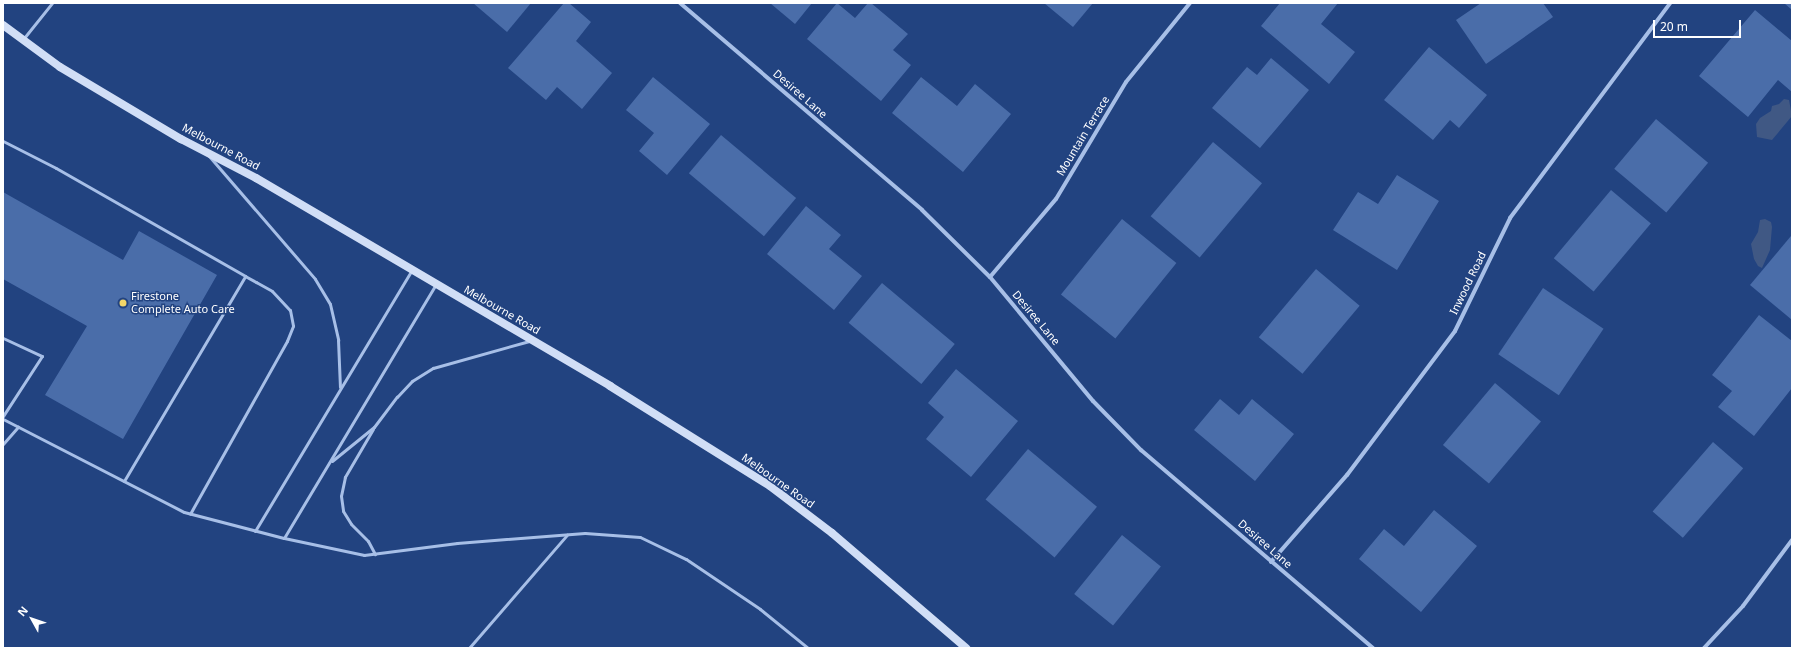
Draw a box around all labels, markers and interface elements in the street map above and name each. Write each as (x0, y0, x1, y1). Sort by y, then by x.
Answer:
scale bar (1655, 12, 1743, 38)
text: 20 m (1660, 18, 1688, 35)
street label: Desiree Lane (770, 67, 830, 121)
street label: Mountain Terrace (1054, 94, 1112, 178)
street label: Melbourne Road (180, 121, 262, 173)
street label: Inwood Road (1447, 249, 1489, 317)
street label: Melbourne Road (461, 283, 543, 337)
street label: Desiree Lane (1009, 288, 1063, 348)
place label: Firestone Complete Auto Care (131, 290, 235, 316)
marker: Firestone Complete Auto Care (118, 298, 128, 308)
street label: Melbourne Road (739, 451, 817, 511)
street label: Desiree Lane (1235, 517, 1295, 571)
north arrow (12, 599, 52, 639)
text: N (14, 603, 31, 619)

